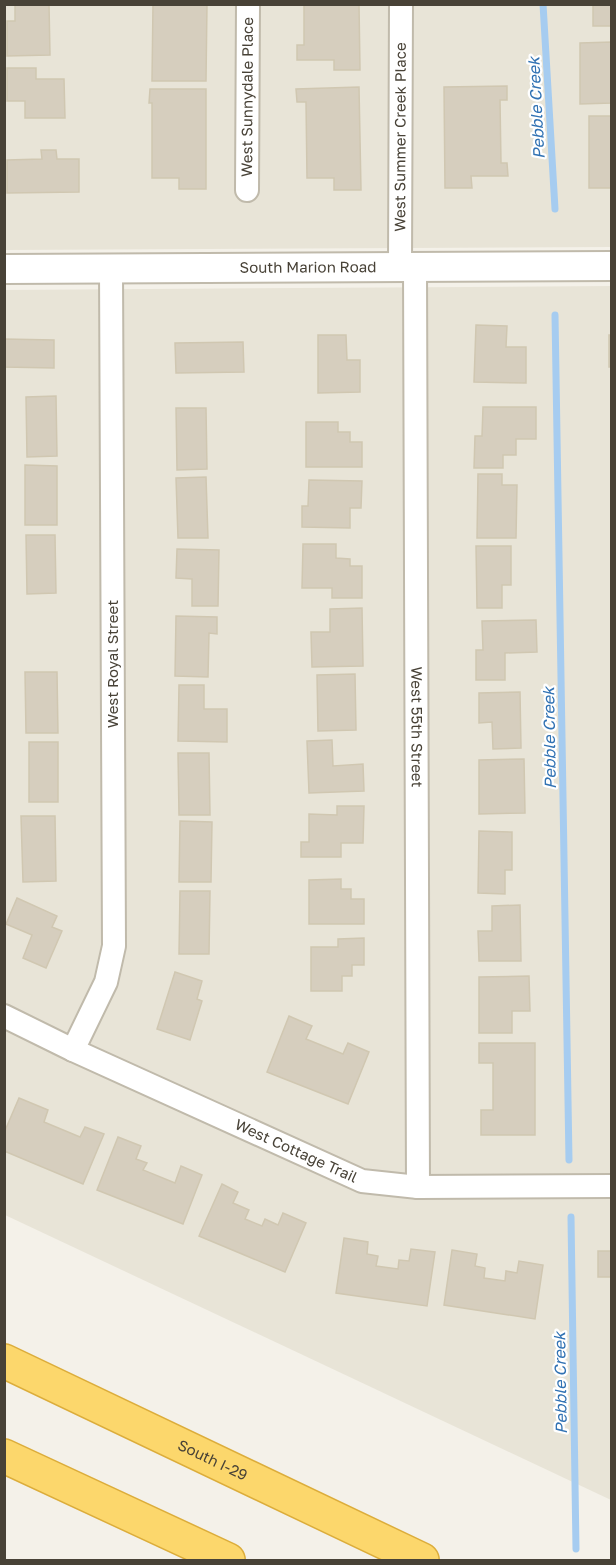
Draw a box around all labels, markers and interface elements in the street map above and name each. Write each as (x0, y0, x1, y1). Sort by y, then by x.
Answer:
street label: West Sunnydale Place (237, 17, 256, 177)
street label: West Summer Creek Place (390, 42, 409, 232)
water label: Pebble Creek (523, 55, 549, 160)
street label: South Marion Road (240, 257, 376, 276)
street label: West Royal Street (103, 600, 121, 728)
street label: West 55th Street (408, 666, 427, 788)
water label: Pebble Creek (538, 685, 560, 789)
street label: West Cottage Trail (233, 1115, 361, 1186)
water label: Pebble Creek (549, 1330, 571, 1434)
street label: South I-29 (175, 1435, 251, 1484)

